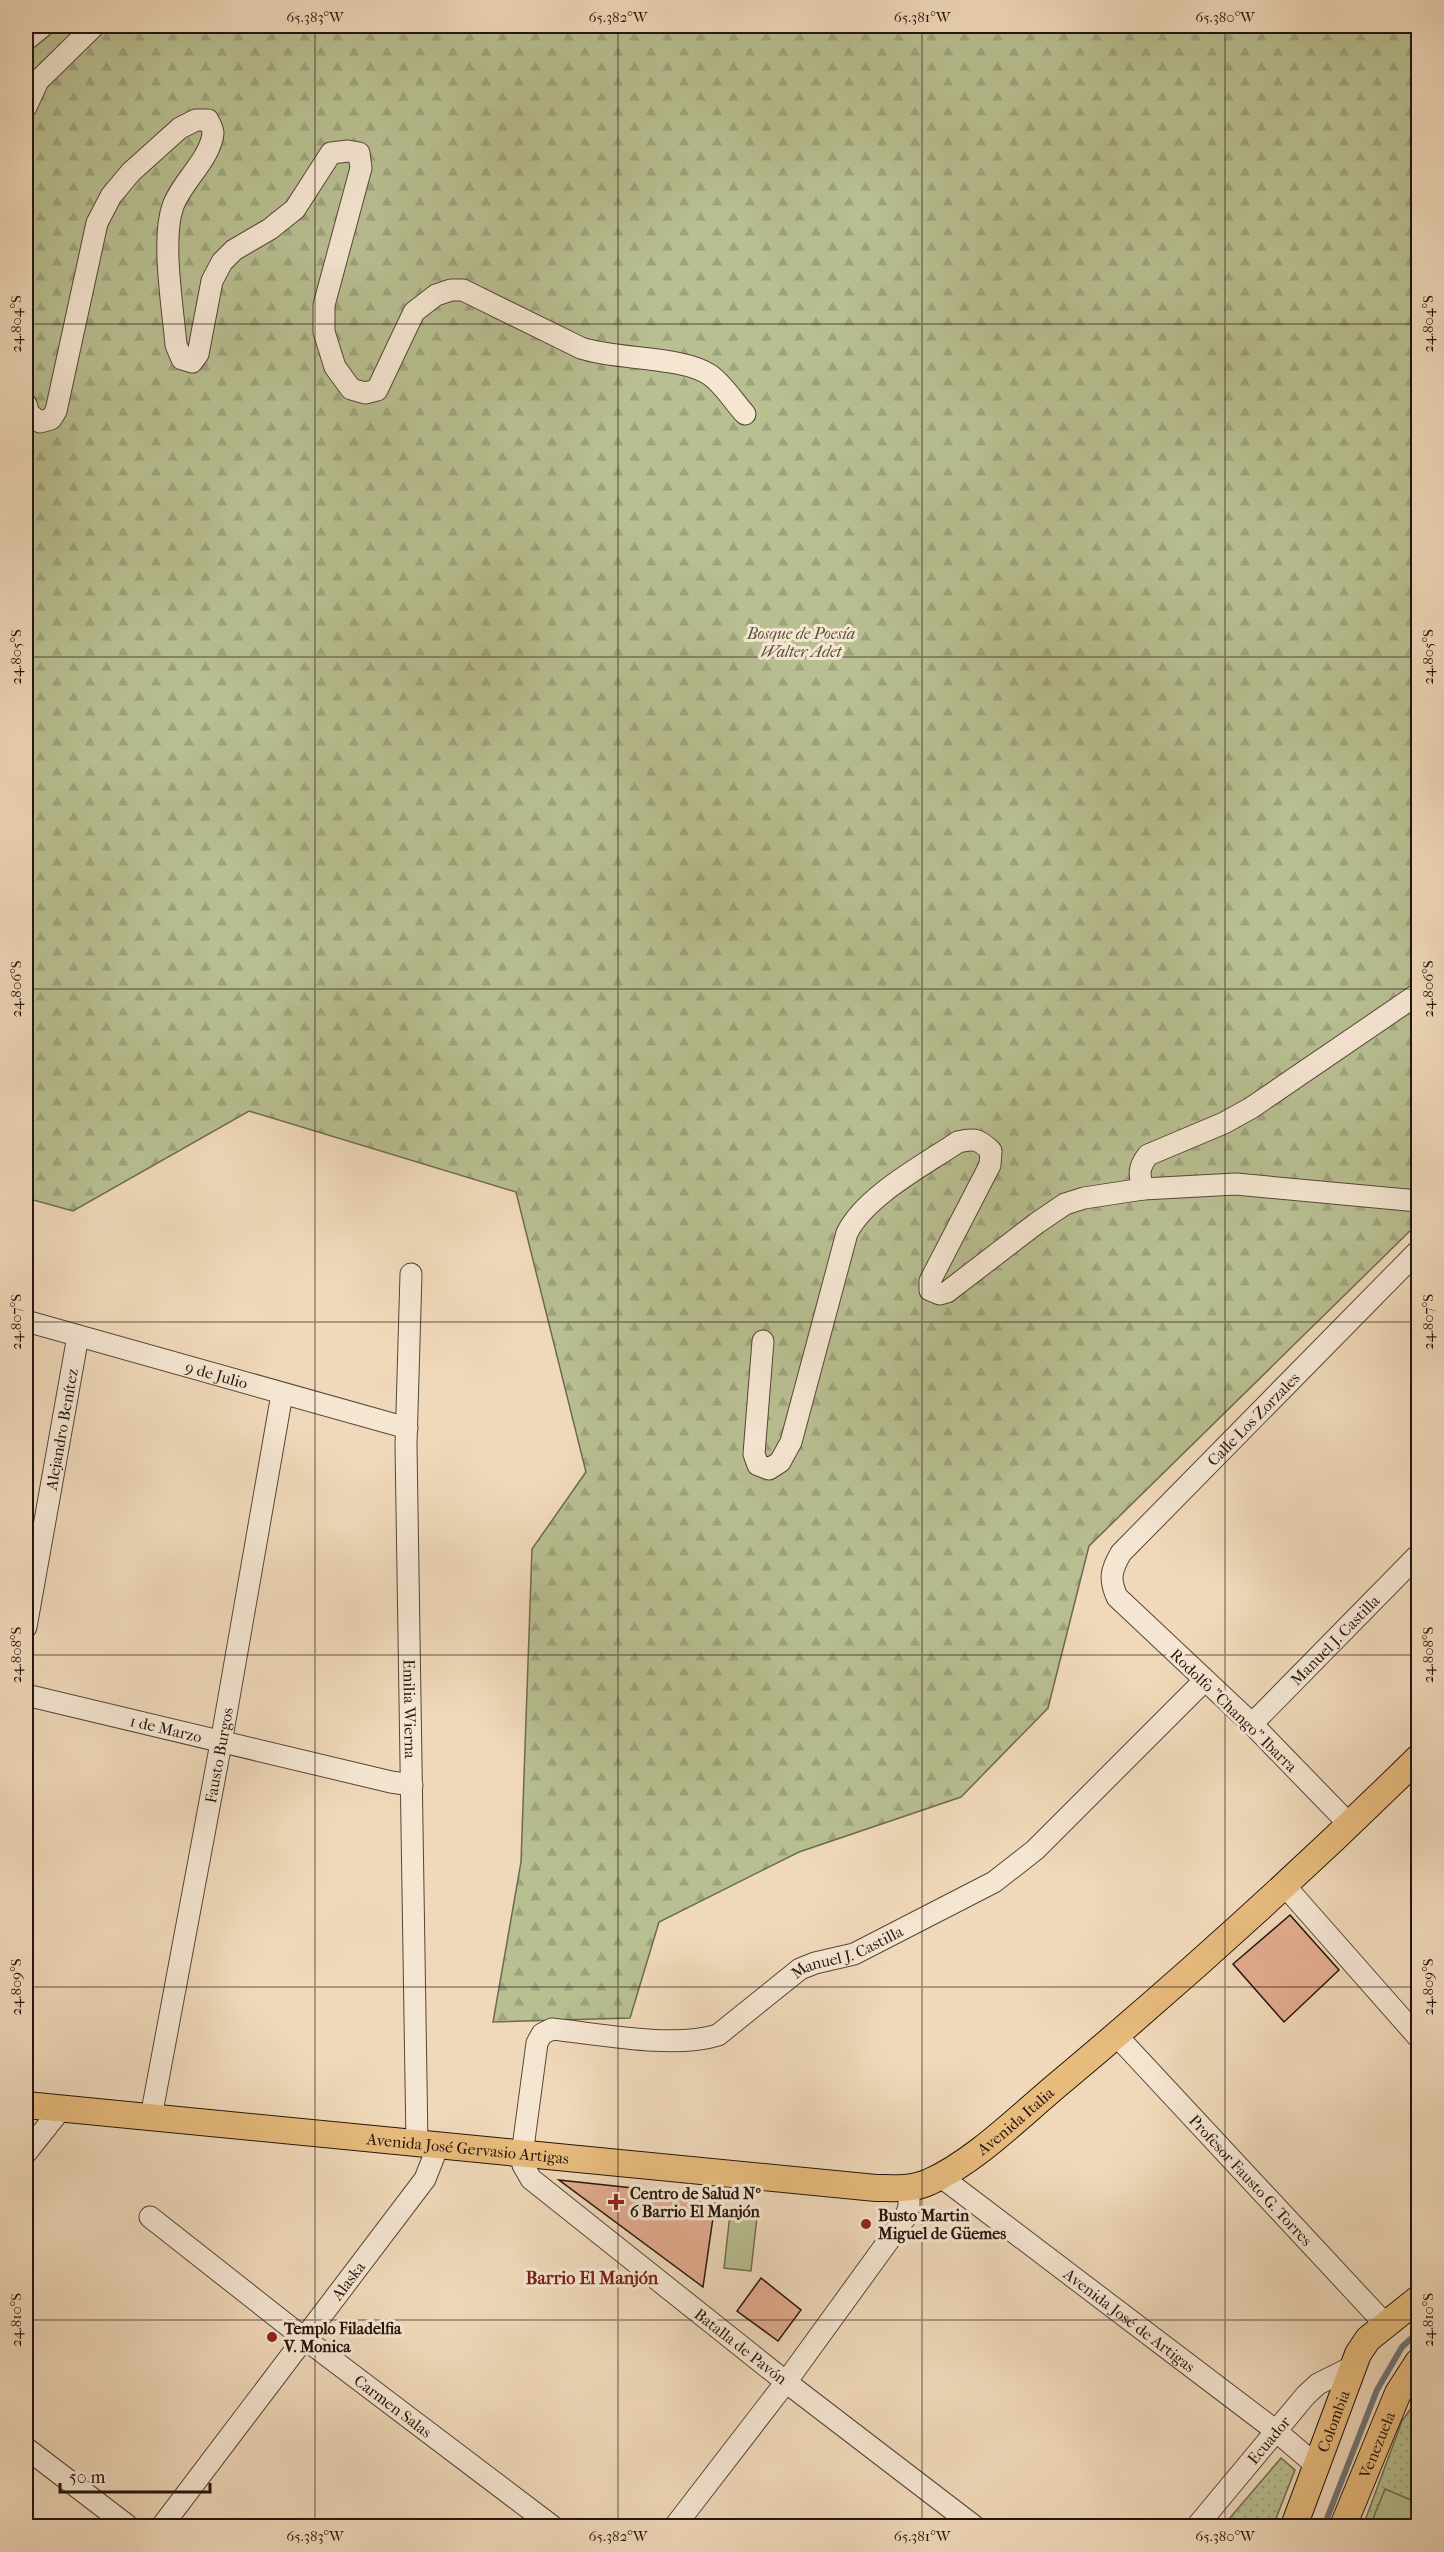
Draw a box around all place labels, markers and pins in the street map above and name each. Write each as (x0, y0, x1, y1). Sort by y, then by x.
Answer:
place label: Centro de Salud Nº 6 Barrio El Manjón (630, 2184, 761, 2221)
marker: Centro de Salud Nº 6 Barrio El Manjón (607, 2193, 625, 2211)
place label: Busto Martin Miguel de Güemes (877, 2206, 1006, 2244)
marker: Busto Martin Miguel de Güemes (859, 2217, 873, 2231)
place label: Templo Filadelfia V. Monica (283, 2319, 402, 2356)
marker: Templo Filadelfia V. Monica (265, 2330, 279, 2344)

